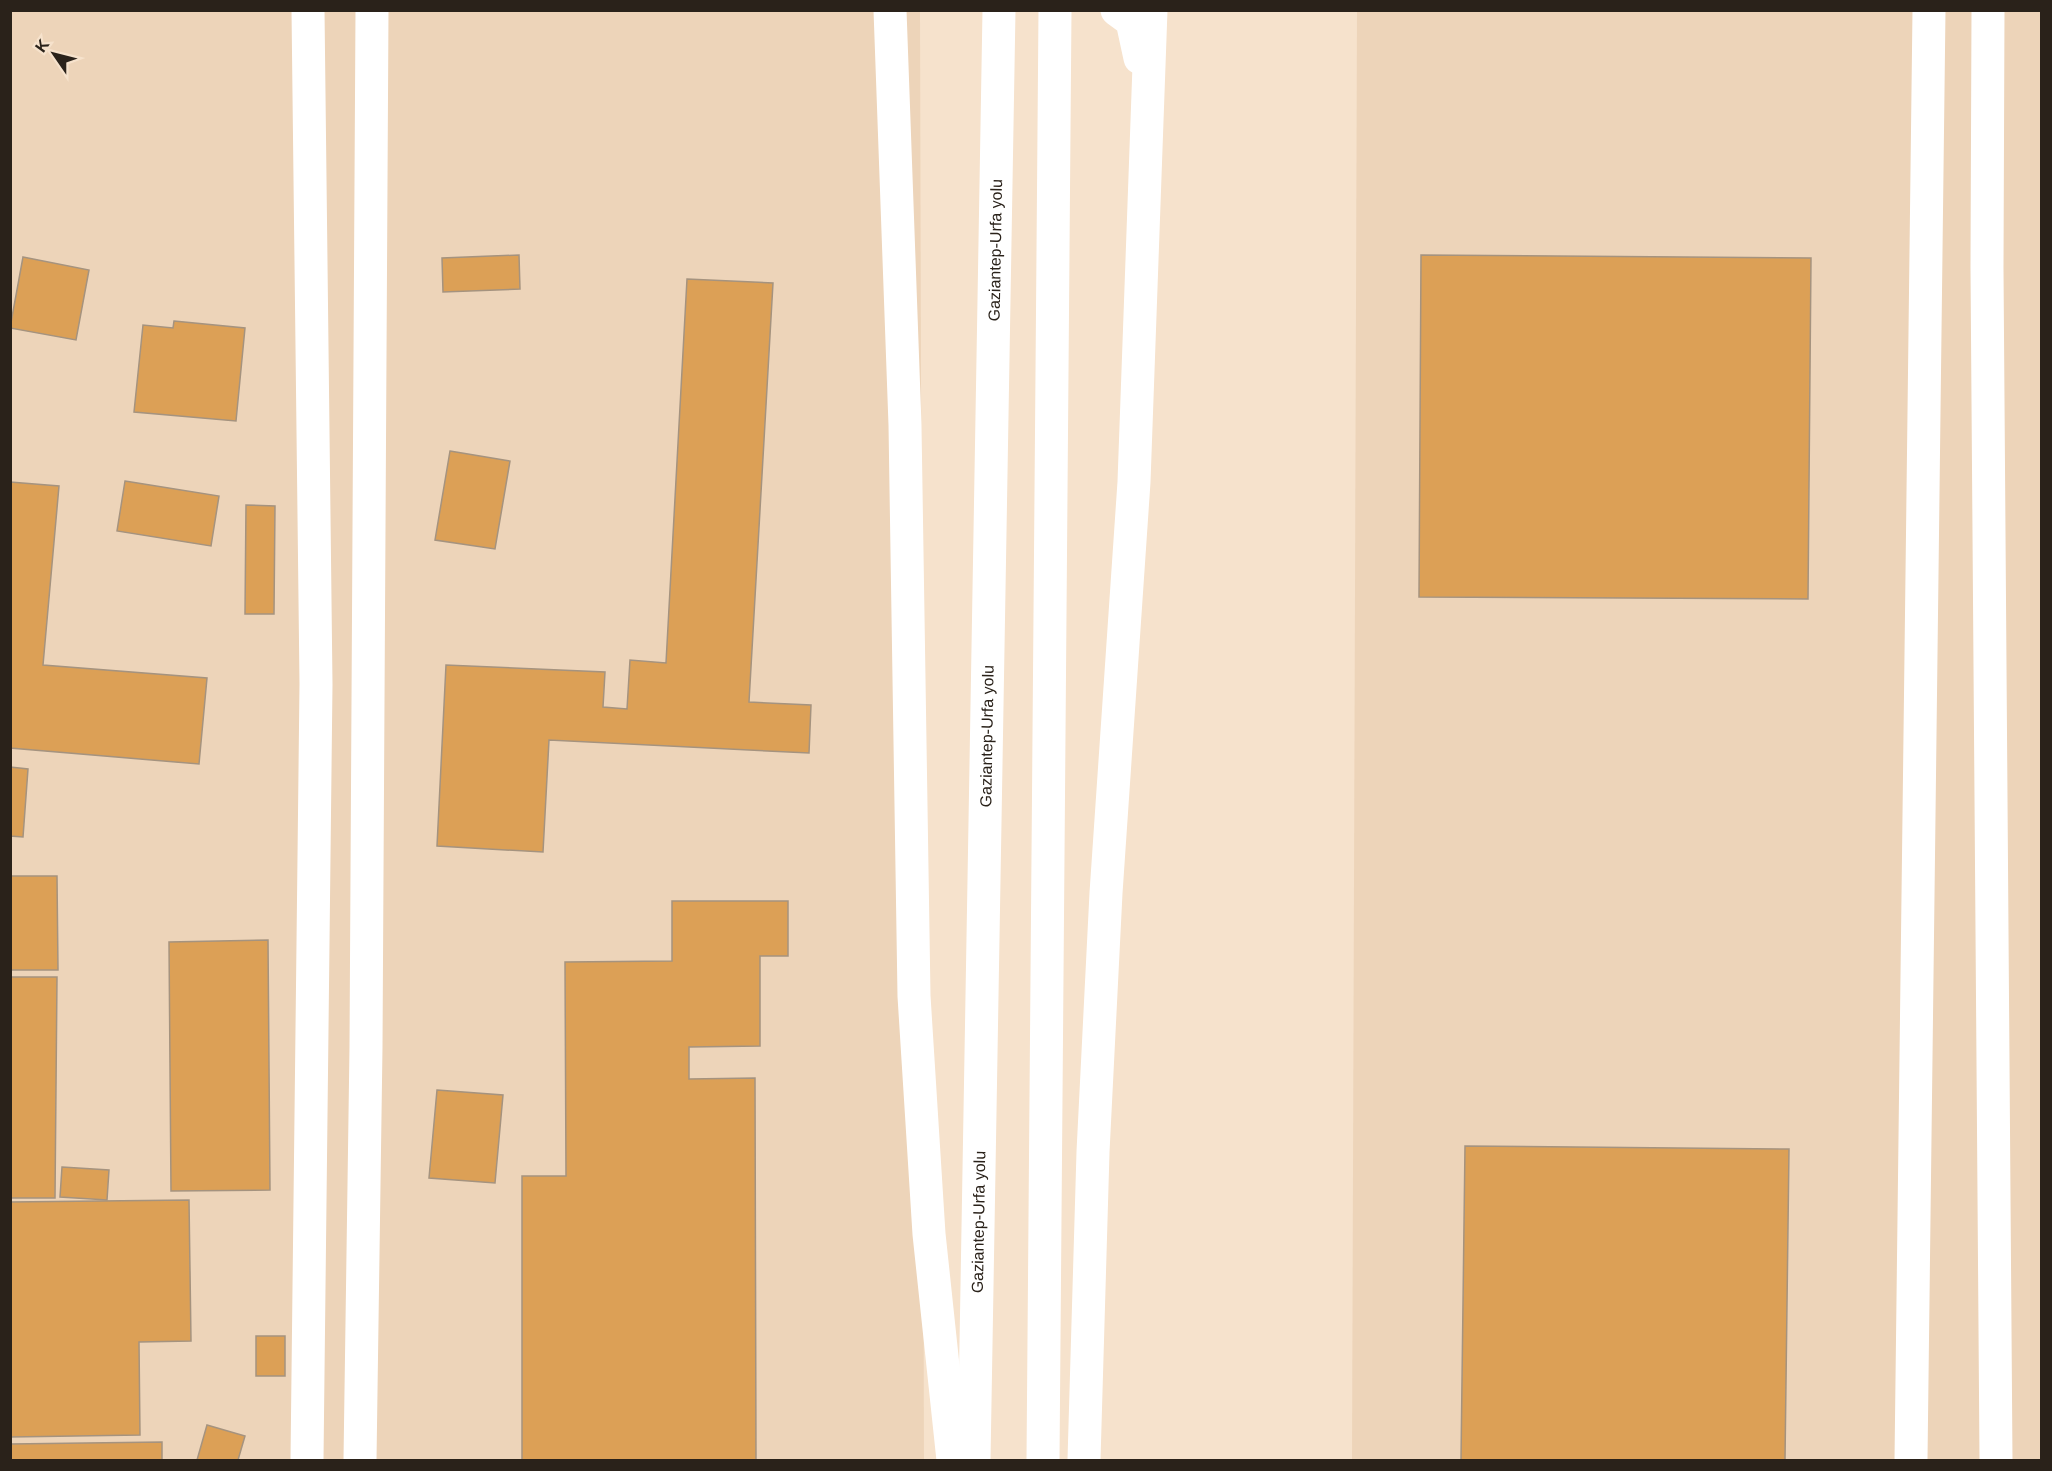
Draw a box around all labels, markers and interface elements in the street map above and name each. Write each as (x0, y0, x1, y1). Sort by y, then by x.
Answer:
north arrow (24, 24, 84, 84)
text: K (32, 36, 53, 55)
street label: Gaziantep-Urfa yolu (985, 179, 1005, 322)
street label: Gaziantep-Urfa yolu (977, 665, 996, 807)
street label: Gaziantep-Urfa yolu (968, 1151, 988, 1293)

